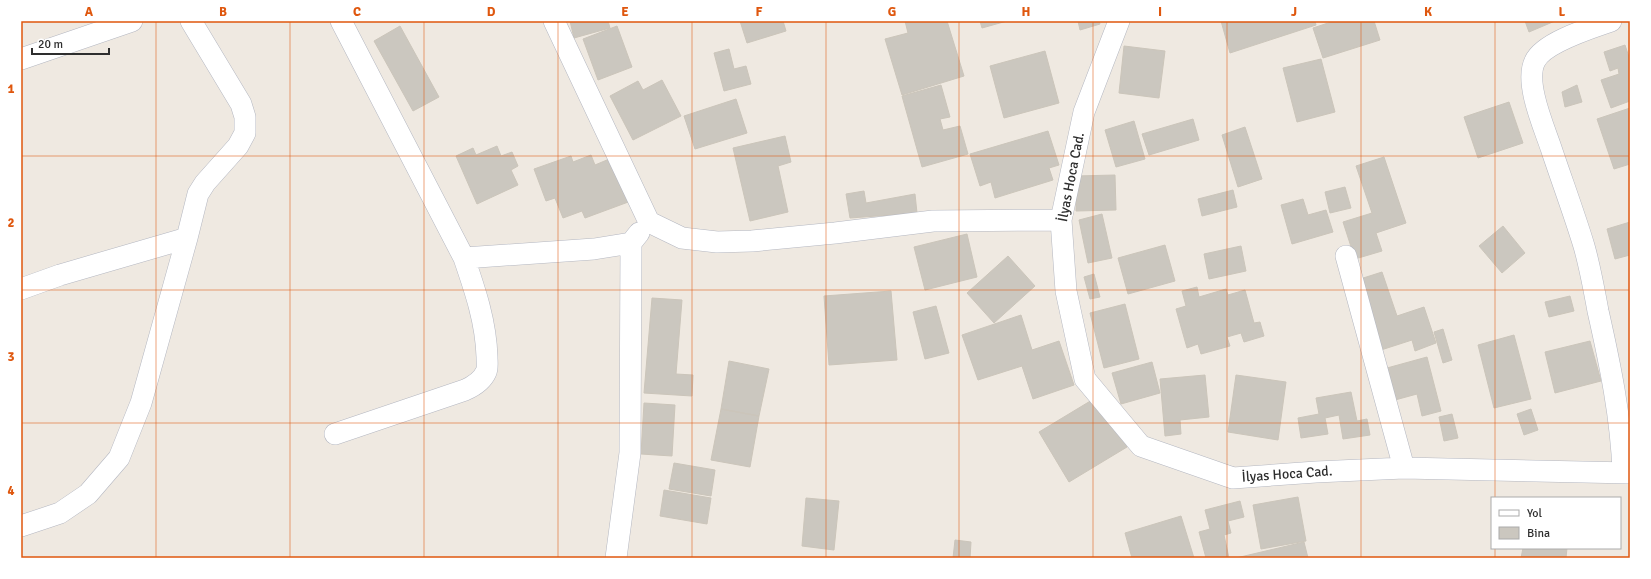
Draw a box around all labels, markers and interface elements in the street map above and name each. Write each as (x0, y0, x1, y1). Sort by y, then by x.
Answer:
text: A (85, 4, 94, 20)
text: B (219, 4, 227, 20)
text: C (353, 4, 361, 20)
text: D (487, 4, 496, 20)
text: E (621, 4, 629, 20)
text: F (756, 4, 763, 20)
text: G (888, 4, 896, 20)
text: H (1022, 4, 1030, 20)
text: I (1158, 4, 1162, 20)
text: J (1291, 4, 1297, 20)
text: K (1424, 4, 1432, 20)
text: L (1559, 4, 1566, 20)
scale bar (32, 30, 109, 56)
text: 20 m (38, 37, 63, 52)
text: 1 (7, 81, 15, 97)
street label: İlyas Hoca Cad. (1054, 131, 1088, 223)
text: 2 (7, 215, 15, 231)
text: 3 (7, 349, 15, 365)
street label: İlyas Hoca Cad. (1241, 462, 1333, 486)
text: 4 (7, 483, 15, 499)
legend (1491, 497, 1621, 549)
text: Yol (1527, 506, 1543, 521)
text: Bina (1527, 526, 1550, 541)

